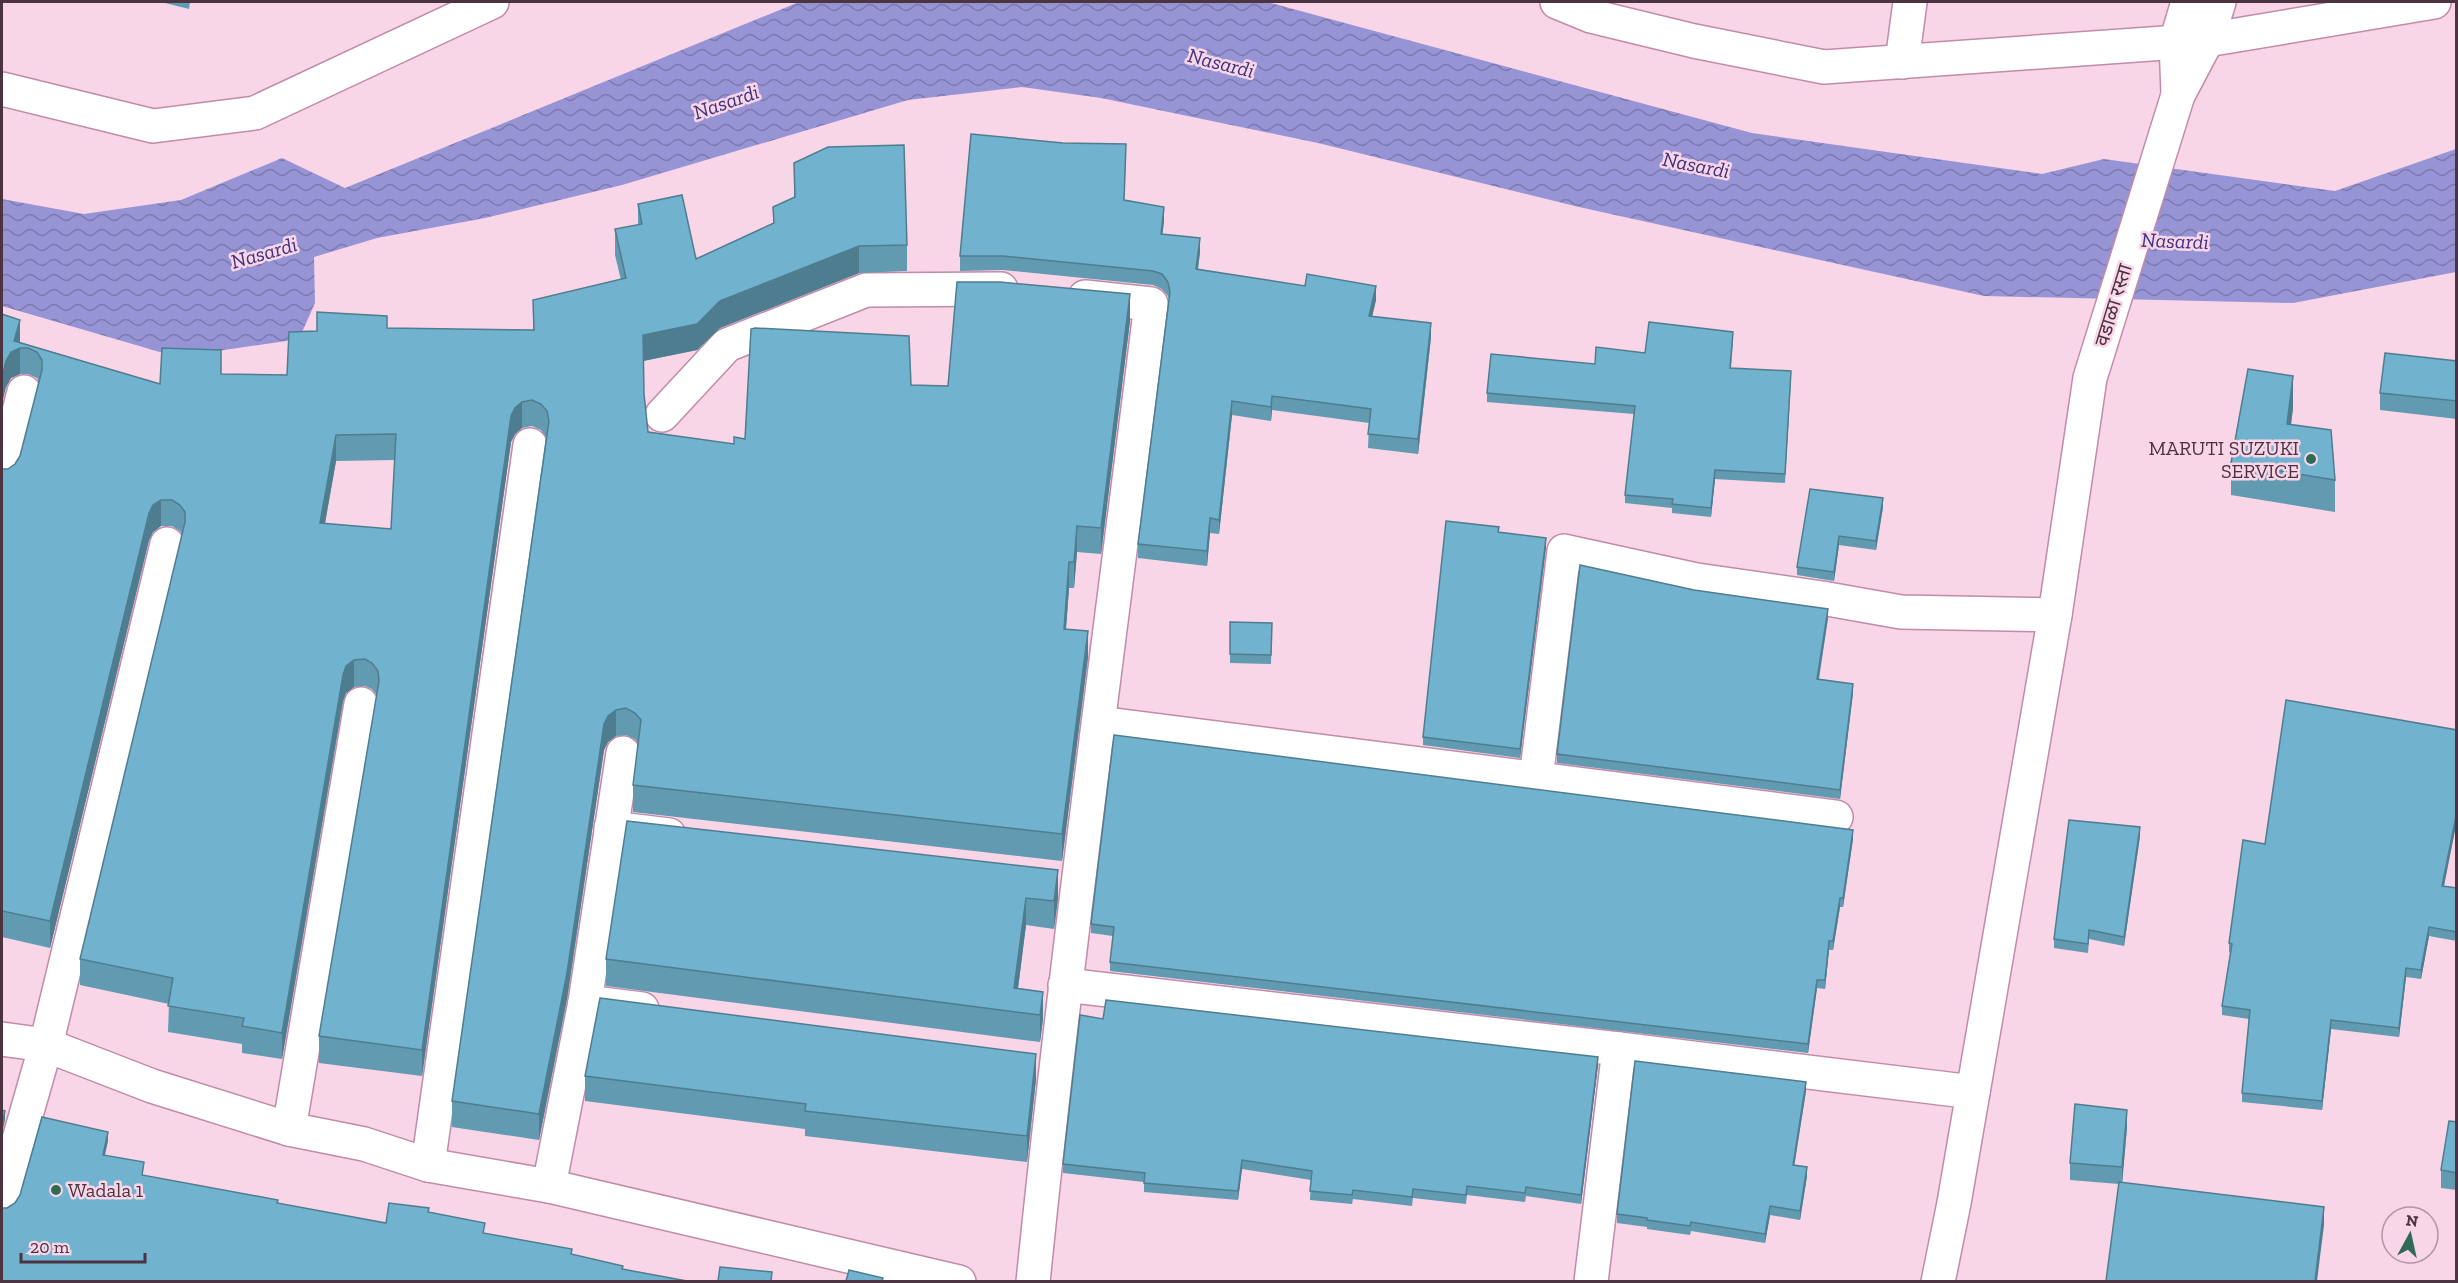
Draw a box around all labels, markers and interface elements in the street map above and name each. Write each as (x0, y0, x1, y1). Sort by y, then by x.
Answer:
water label: Nasardi (1185, 42, 1257, 83)
water label: Nasardi (690, 79, 762, 124)
water label: Nasardi (1660, 146, 1732, 183)
water label: Nasardi (2141, 227, 2209, 254)
water label: Nasardi (228, 231, 300, 274)
street label: वडाळा रस्ता (2089, 260, 2137, 349)
place label: MARUTI SUZUKI SERVICE (2148, 436, 2299, 483)
marker: MARUTI SUZUKI SERVICE (2304, 452, 2318, 466)
place label: Wadala 1 (68, 1178, 144, 1202)
marker: Wadala 1 (49, 1183, 63, 1197)
north arrow (2380, 1205, 2440, 1265)
text: N (2405, 1210, 2419, 1231)
scale bar (21, 1226, 146, 1264)
text: 20 m (30, 1236, 70, 1258)

